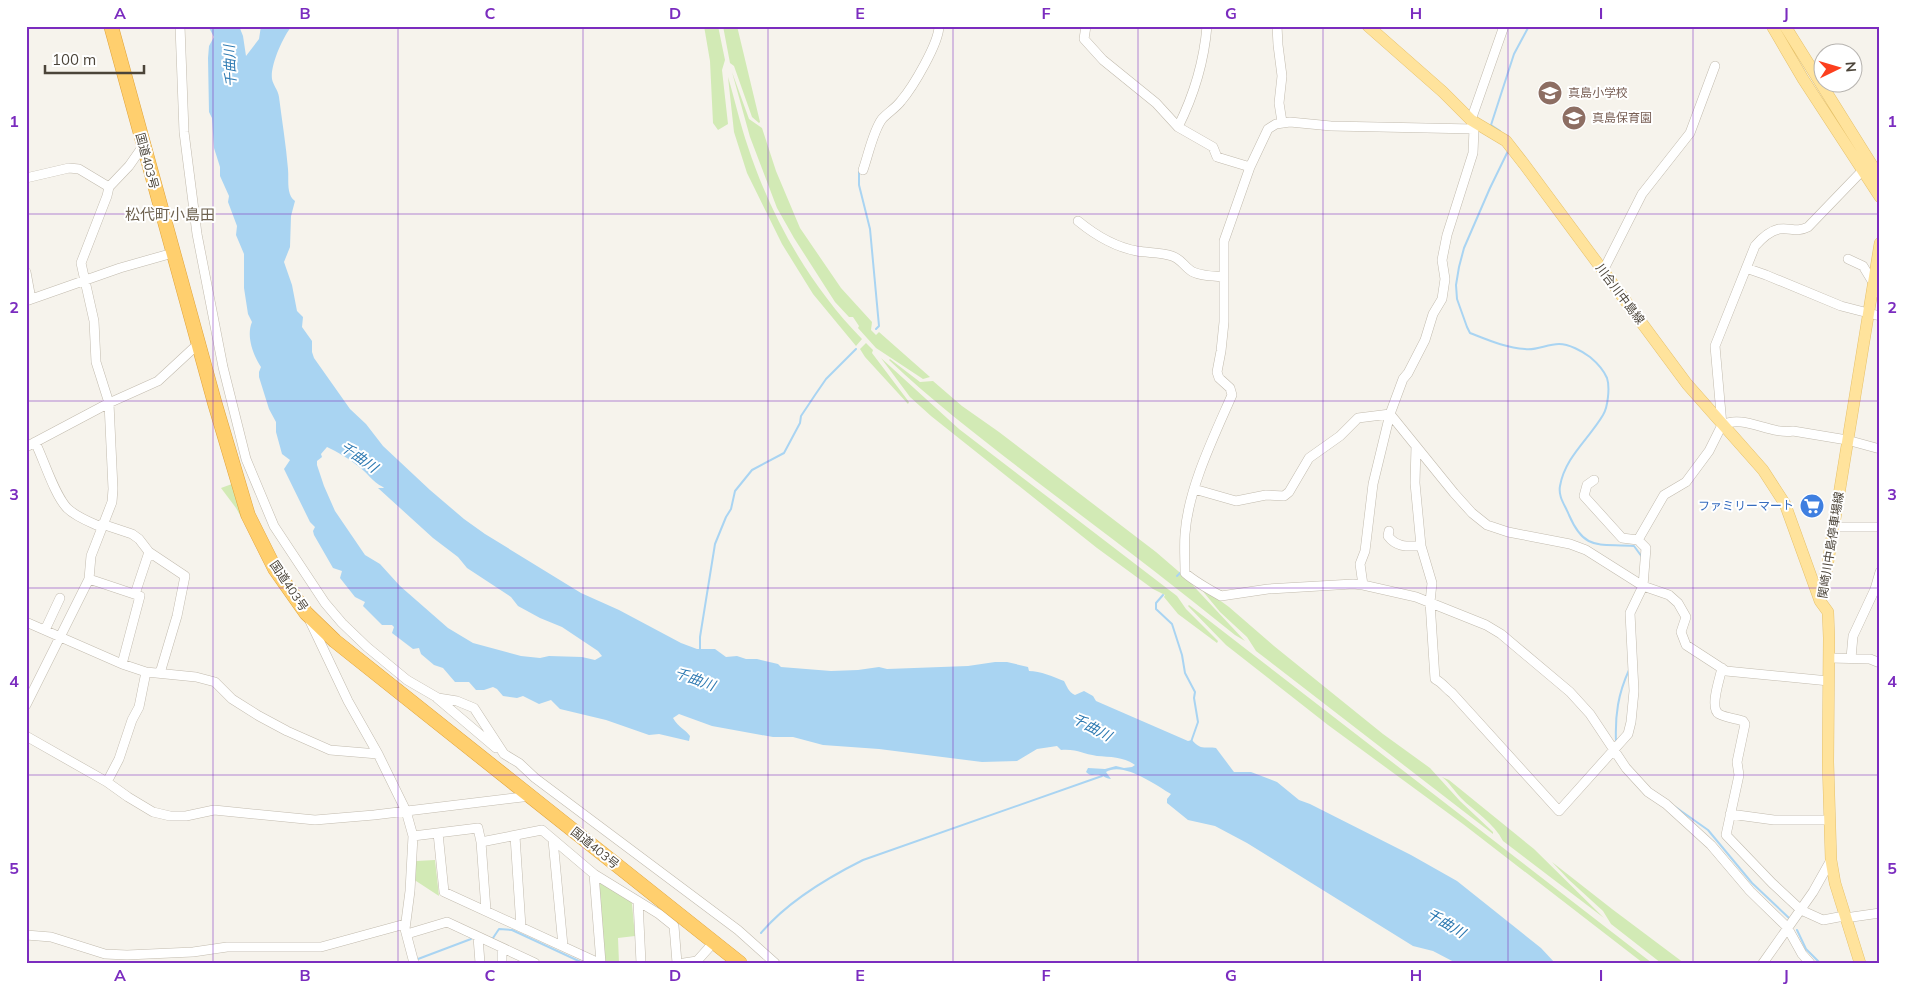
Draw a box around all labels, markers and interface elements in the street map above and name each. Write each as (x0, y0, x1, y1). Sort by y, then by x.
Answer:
text: A (114, 3, 126, 23)
text: B (299, 3, 311, 23)
text: C (485, 3, 496, 23)
text: D (669, 3, 681, 23)
text: E (855, 3, 865, 23)
text: F (1041, 3, 1051, 23)
text: G (1225, 3, 1237, 23)
text: H (1410, 3, 1422, 23)
text: I (1599, 3, 1603, 23)
text: J (1783, 3, 1789, 23)
scale bar (45, 42, 144, 74)
north arrow (1814, 42, 1864, 92)
water label: 千曲川 (220, 43, 240, 87)
text: 100 m (52, 50, 96, 69)
text: N (1842, 61, 1860, 73)
school or university icon: 真島小学校 (1537, 80, 1563, 106)
place label: 真島小学校 (1568, 85, 1628, 100)
school or university icon: 真島保育園 (1561, 105, 1587, 131)
place label: 真島保育園 (1592, 110, 1652, 125)
text: 1 (9, 111, 19, 131)
text: 1 (1887, 111, 1897, 131)
street label: 国道403号 (133, 131, 162, 191)
district label: 松代町小島田 (125, 205, 215, 224)
street label: 川合川中島線 (1593, 260, 1648, 327)
text: 2 (9, 297, 19, 317)
text: 2 (1887, 297, 1897, 317)
water label: 千曲川 (337, 438, 383, 478)
text: 3 (9, 484, 19, 504)
text: 3 (1887, 484, 1897, 504)
street label: 関崎川中島停車場線 (1815, 490, 1846, 599)
supermarket icon: ファミリーマート (1799, 493, 1825, 519)
place label: ファミリーマート (1698, 498, 1794, 513)
street label: 国道403号 (267, 558, 312, 614)
water label: 千曲川 (672, 663, 720, 695)
text: 4 (9, 671, 19, 691)
text: 4 (1887, 671, 1897, 691)
water label: 千曲川 (1069, 709, 1117, 746)
street label: 国道403号 (568, 824, 622, 872)
text: 5 (9, 858, 19, 878)
text: 5 (1887, 858, 1897, 878)
water label: 千曲川 (1423, 904, 1470, 943)
text: A (114, 965, 126, 985)
text: B (299, 965, 311, 985)
text: C (485, 965, 496, 985)
text: D (669, 965, 681, 985)
text: E (855, 965, 865, 985)
text: F (1041, 965, 1051, 985)
text: G (1225, 965, 1237, 985)
text: H (1410, 965, 1422, 985)
text: I (1599, 965, 1603, 985)
text: J (1783, 965, 1789, 985)

